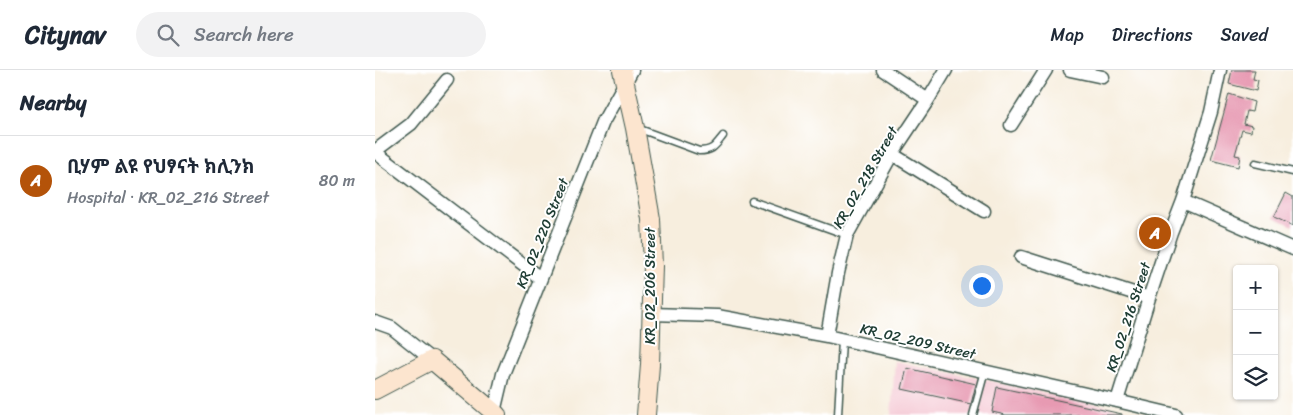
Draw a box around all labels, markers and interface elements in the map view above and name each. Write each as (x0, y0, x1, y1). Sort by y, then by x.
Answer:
search box (136, 12, 486, 57)
text: Citynav (25, 14, 106, 56)
text: Search here (194, 18, 294, 51)
text: Map (1051, 19, 1084, 51)
text: Directions (1112, 19, 1193, 51)
text: Saved (1221, 19, 1268, 51)
icon: search (154, 21, 182, 49)
text: Nearby (20, 84, 86, 122)
street label: KR_02_218 Street (826, 120, 906, 233)
text: ቢሃም ልዩ የህፃናት ክሊንክ (67, 150, 255, 183)
text: A (31, 166, 41, 195)
text: 80 m (319, 166, 355, 195)
street label: KR_02_220 Street (509, 173, 577, 292)
text: Hospital · KR_02_216 Street (67, 183, 269, 212)
pin: A (1139, 214, 1171, 252)
street label: KR_02_206 Street (638, 226, 663, 345)
street label: KR_02_216 Street (1099, 258, 1158, 375)
map controls (1233, 265, 1278, 400)
button: + (1233, 265, 1278, 310)
your location (969, 273, 995, 299)
button: − (1233, 310, 1278, 355)
street label: KR_02_209 Street (858, 316, 979, 367)
button: layers (1233, 355, 1278, 400)

